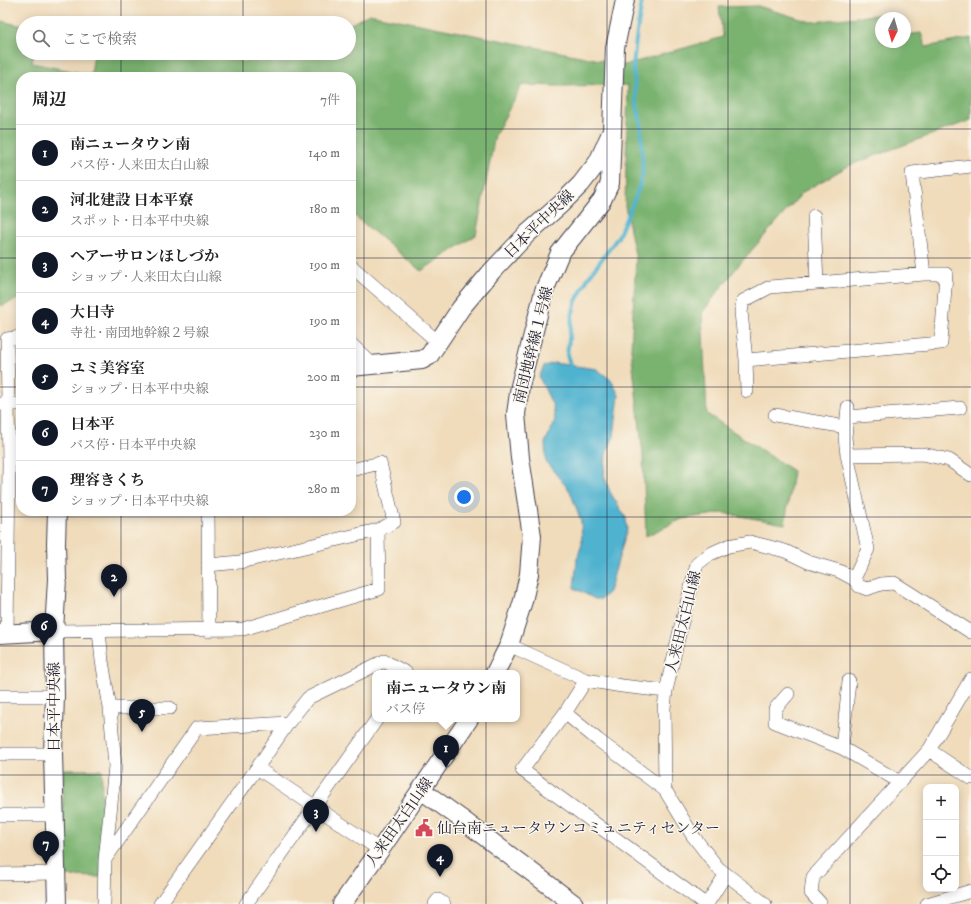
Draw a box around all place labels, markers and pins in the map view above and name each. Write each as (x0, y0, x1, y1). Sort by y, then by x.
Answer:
pin: 2 (101, 564, 127, 597)
pin: 6 (31, 613, 57, 646)
pin: 5 (129, 699, 155, 732)
pin: 1 (433, 735, 459, 768)
pin: 3 (303, 799, 329, 832)
public building icon: 仙台南ニュータウンコミュニティセンター (414, 818, 434, 838)
place label: 仙台南ニュータウンコミュニティセンター (437, 819, 720, 838)
pin: 7 (33, 831, 59, 864)
pin: 4 (427, 844, 453, 877)

